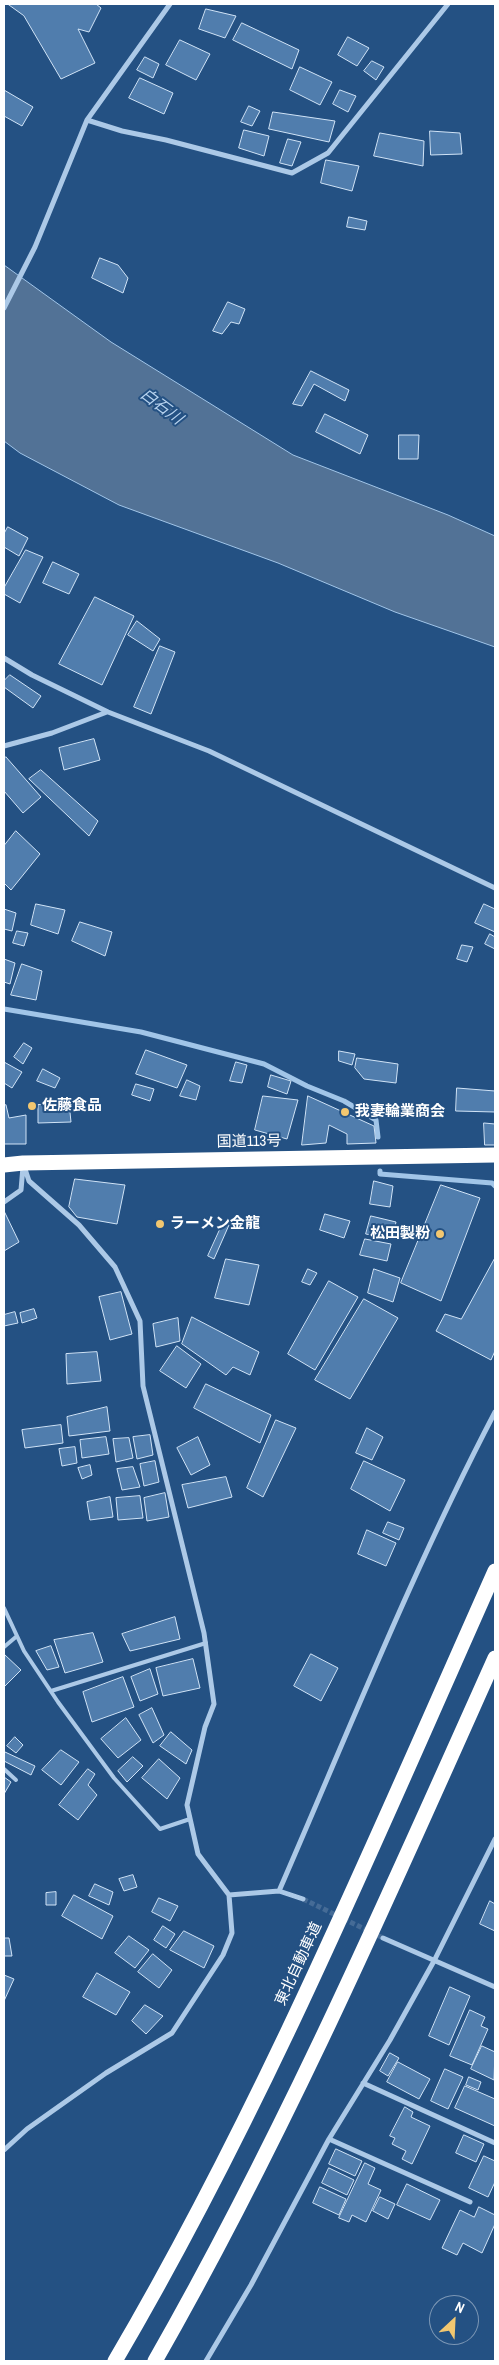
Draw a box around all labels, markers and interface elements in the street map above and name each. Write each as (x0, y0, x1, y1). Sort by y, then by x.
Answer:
water label: 白石川 (136, 385, 186, 429)
place label: 佐藤食品 (42, 1097, 102, 1115)
marker: 佐藤食品 (26, 1100, 38, 1112)
place label: 我妻輪業商会 (355, 1103, 445, 1121)
marker: 我妻輪業商会 (339, 1106, 351, 1118)
street label: 国道113号 (217, 1132, 281, 1152)
place label: ラーメン金龍 (170, 1215, 260, 1233)
marker: ラーメン金龍 (154, 1218, 166, 1230)
place label: 松田製粉 (370, 1225, 430, 1243)
marker: 松田製粉 (434, 1228, 446, 1240)
street label: 東北自動車道 (272, 1919, 326, 2009)
north arrow (429, 2295, 479, 2345)
text: N (452, 2297, 467, 2317)

